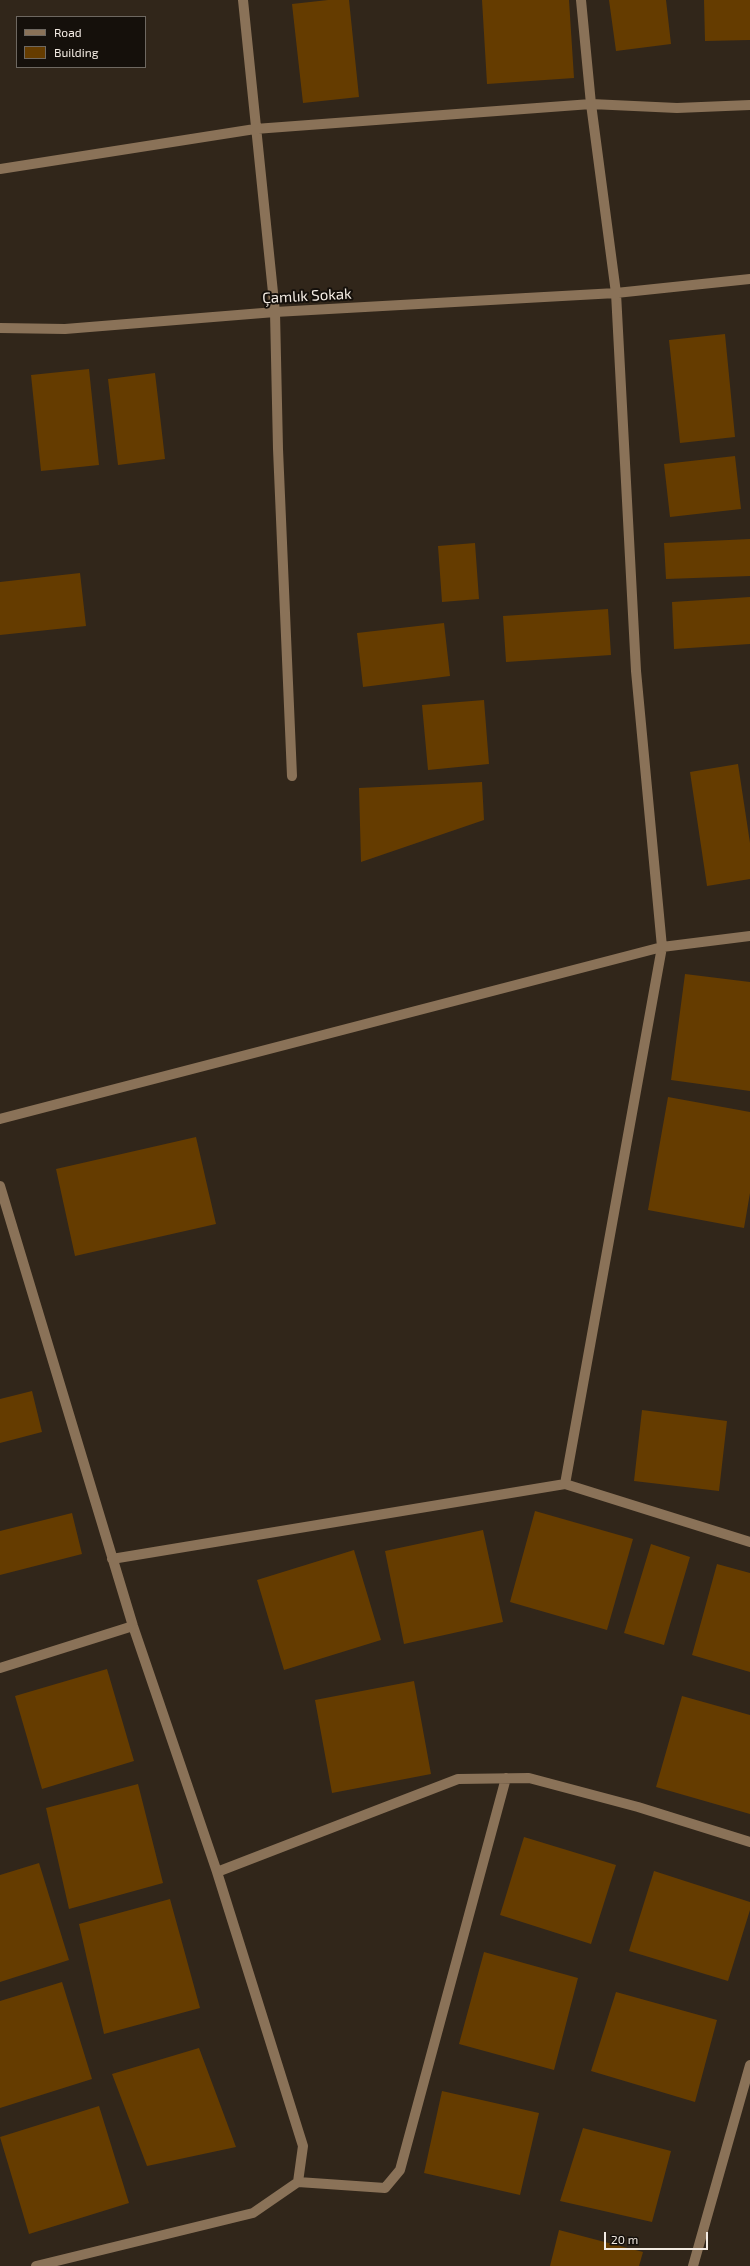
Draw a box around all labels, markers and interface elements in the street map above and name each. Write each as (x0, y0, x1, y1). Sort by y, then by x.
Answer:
legend (16, 16, 146, 68)
text: Road (54, 25, 82, 39)
text: Building (54, 45, 98, 59)
street label: Çamlık Sokak (262, 285, 352, 307)
scale bar (606, 2224, 710, 2250)
text: 20 m (611, 2232, 638, 2246)

